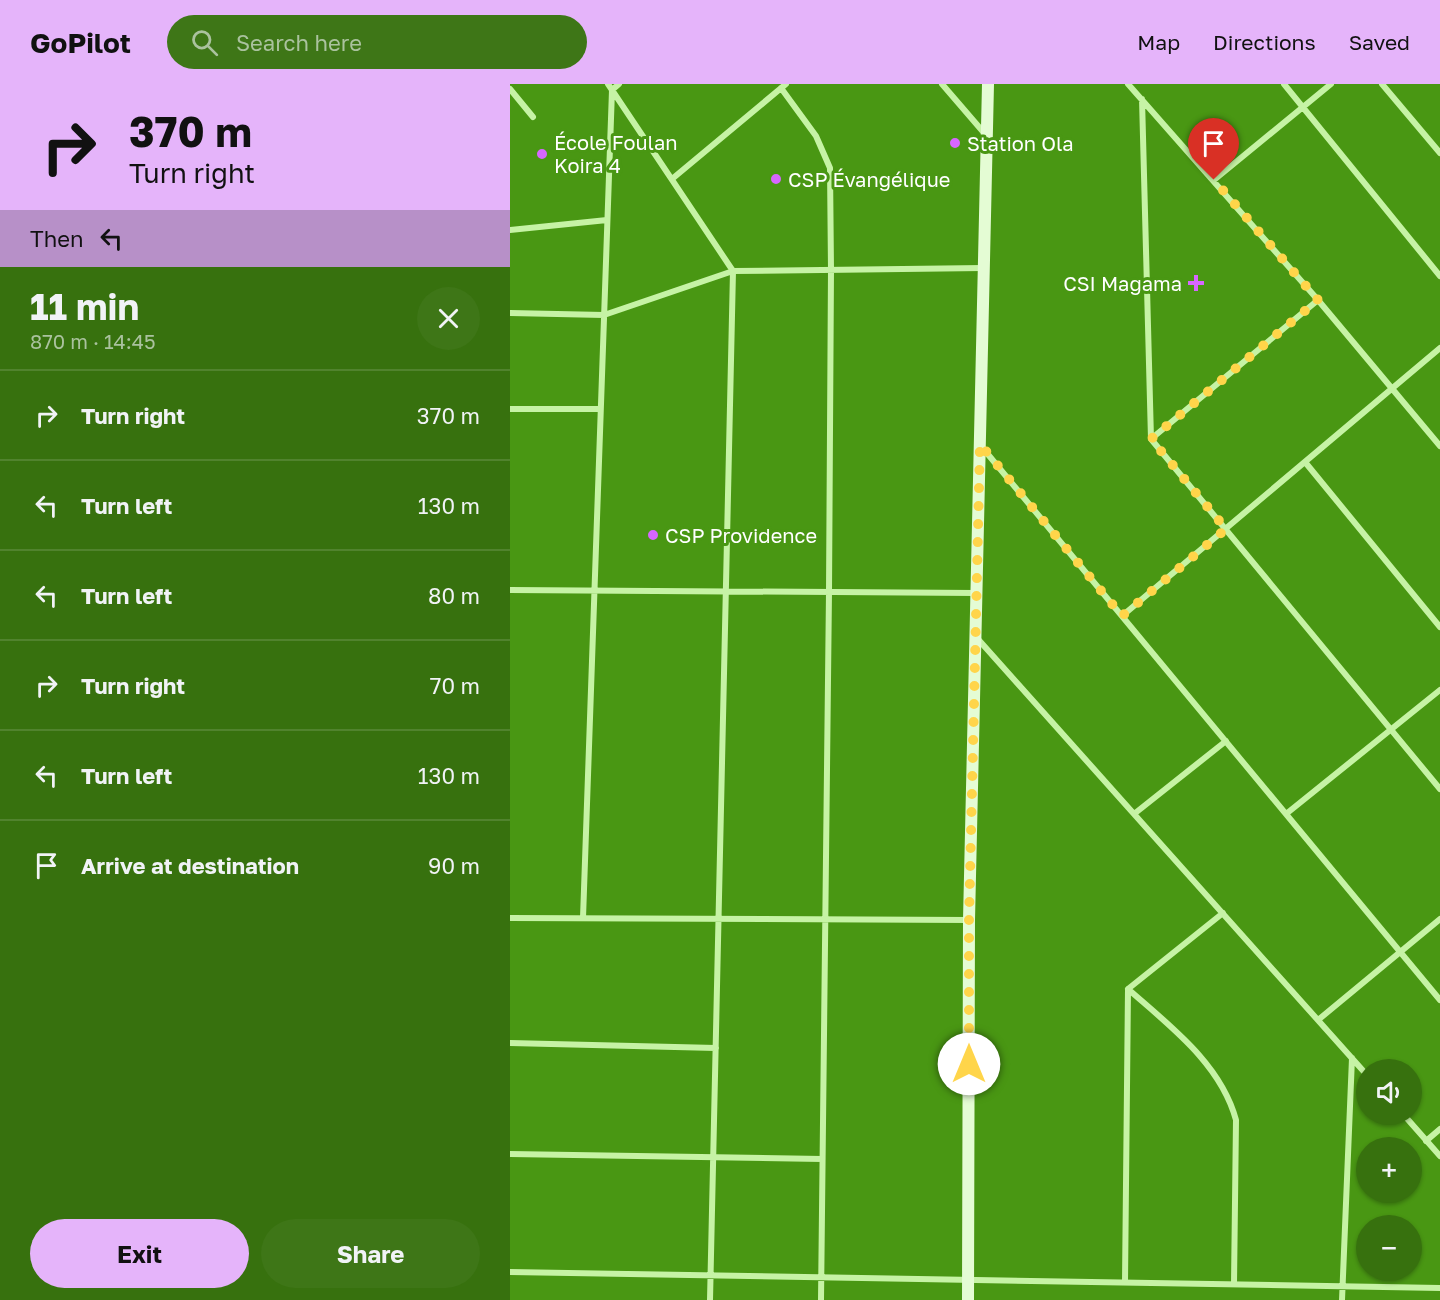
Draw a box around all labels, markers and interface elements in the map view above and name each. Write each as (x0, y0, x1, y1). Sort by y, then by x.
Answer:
search box (167, 15, 587, 69)
text: GoPilot (30, 26, 131, 59)
icon: search (188, 26, 221, 59)
text: Search here (236, 29, 362, 56)
text: Map (1137, 29, 1180, 55)
text: Directions (1213, 29, 1316, 55)
text: Saved (1349, 29, 1410, 55)
text: 370 m (129, 106, 252, 156)
icon: right (30, 108, 108, 186)
pin (1188, 118, 1239, 180)
icon: arrive (1197, 127, 1230, 160)
place label: École Foulan Koira 4 (554, 130, 678, 177)
place label: Station Ola (967, 131, 1074, 155)
marker: Station Ola (948, 136, 962, 150)
marker: École Foulan Koira 4 (535, 147, 549, 161)
text: Turn right (129, 157, 255, 189)
place label: CSP Évangélique (788, 167, 950, 191)
marker: CSP Évangélique (769, 172, 783, 186)
icon: left (95, 222, 128, 255)
text: Then (30, 225, 83, 252)
place label: CSI Magama (1063, 271, 1182, 295)
marker: CSI Magama (1187, 274, 1205, 292)
text: 11 min (30, 285, 139, 328)
button: close (417, 287, 480, 350)
text: 870 m · 14:45 (30, 329, 156, 353)
icon: right (30, 399, 63, 432)
text: Turn right (81, 402, 185, 429)
text: 370 m (417, 402, 480, 429)
icon: left (30, 489, 63, 522)
text: Turn left (81, 492, 172, 519)
text: 130 m (418, 492, 480, 519)
place label: CSP Providence (665, 523, 817, 547)
marker: CSP Providence (646, 528, 660, 542)
icon: left (30, 579, 63, 612)
text: Turn left (81, 582, 172, 609)
text: 80 m (428, 582, 480, 609)
icon: right (30, 669, 63, 702)
text: Turn right (81, 672, 185, 699)
text: 70 m (430, 672, 480, 699)
icon: left (30, 759, 63, 792)
text: Turn left (81, 762, 172, 789)
text: 130 m (418, 762, 480, 789)
icon: arrive (30, 849, 63, 882)
text: Arrive at destination (81, 852, 299, 879)
text: 90 m (428, 852, 480, 879)
position arrow (937, 1032, 1001, 1096)
map controls (1356, 1059, 1422, 1281)
button: sound (1356, 1059, 1422, 1125)
button: + (1356, 1137, 1422, 1203)
button: − (1356, 1215, 1422, 1281)
button: Exit (30, 1219, 249, 1288)
button: Share (261, 1219, 480, 1288)

